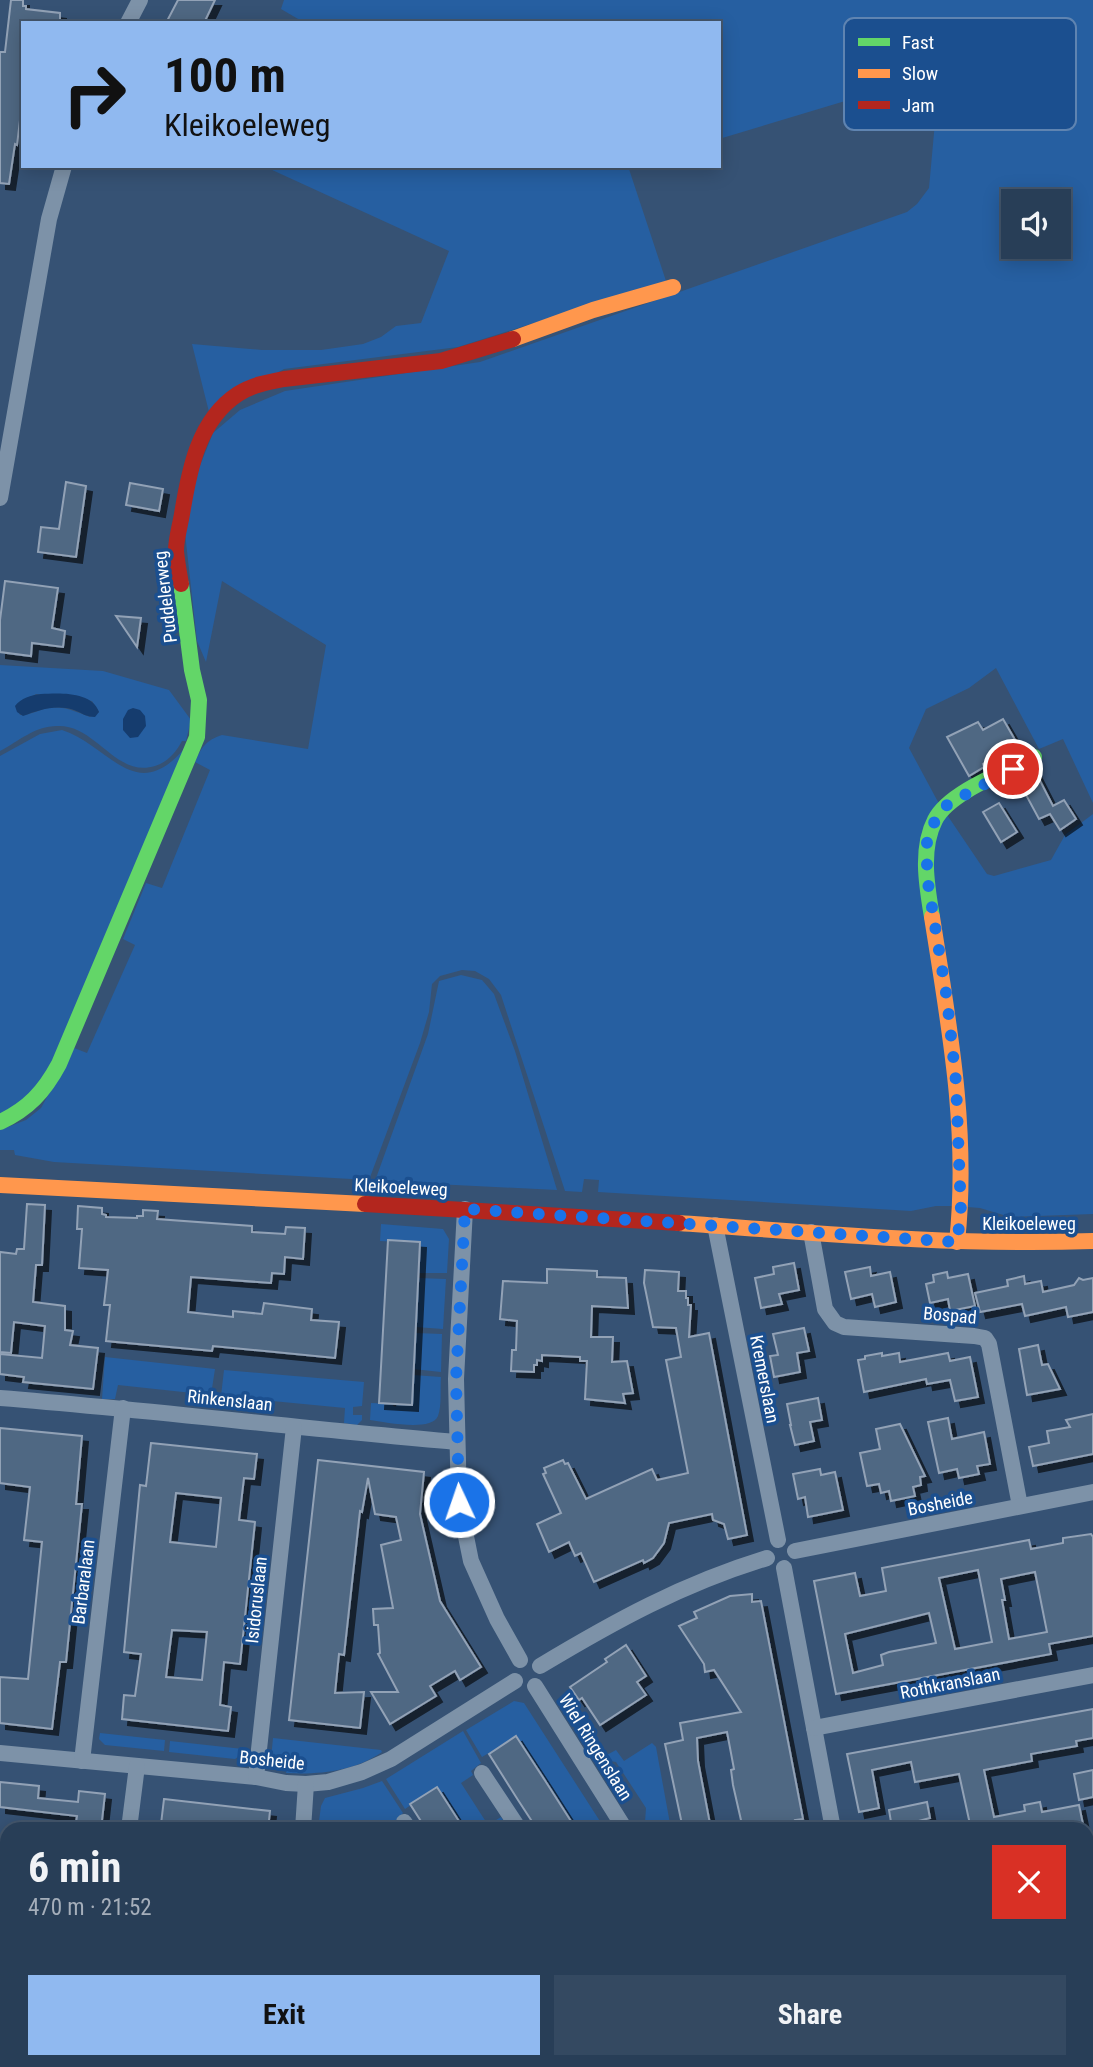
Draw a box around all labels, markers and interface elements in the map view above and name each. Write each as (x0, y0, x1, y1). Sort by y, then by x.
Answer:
legend (844, 18, 1076, 130)
text: Fast (902, 31, 934, 54)
text: 100 m (164, 47, 286, 104)
icon: right (49, 49, 140, 140)
text: Slow (902, 62, 938, 85)
text: Jam (902, 94, 935, 117)
text: Kleikoeleweg (164, 106, 331, 144)
map controls (1001, 189, 1071, 259)
button: sound (1001, 189, 1071, 259)
street label: Puddelerweg (149, 550, 181, 644)
pin (983, 739, 1043, 799)
icon: arrive (994, 750, 1032, 788)
street label: Kleikoeleweg (354, 1174, 448, 1200)
street label: Kleikoeleweg (982, 1213, 1076, 1234)
street label: Bospad (922, 1302, 978, 1328)
street label: Kremerslaan (746, 1333, 784, 1425)
street label: Rinkenslaan (186, 1385, 274, 1415)
position arrow (422, 1465, 496, 1539)
street label: Bosheide (906, 1486, 974, 1520)
street label: Barbaralaan (67, 1538, 99, 1626)
street label: Isidoruslaan (241, 1555, 271, 1645)
street label: Rothkranslaan (898, 1663, 1002, 1703)
street label: Wiel Ringenslaan (555, 1690, 637, 1804)
street label: Bosheide (238, 1746, 306, 1774)
text: 6 min (28, 1843, 121, 1892)
button: close (992, 1845, 1066, 1919)
text: 470 m · 21:52 (28, 1894, 152, 1921)
button: Exit (28, 1975, 540, 2055)
button: Share (554, 1975, 1066, 2055)

